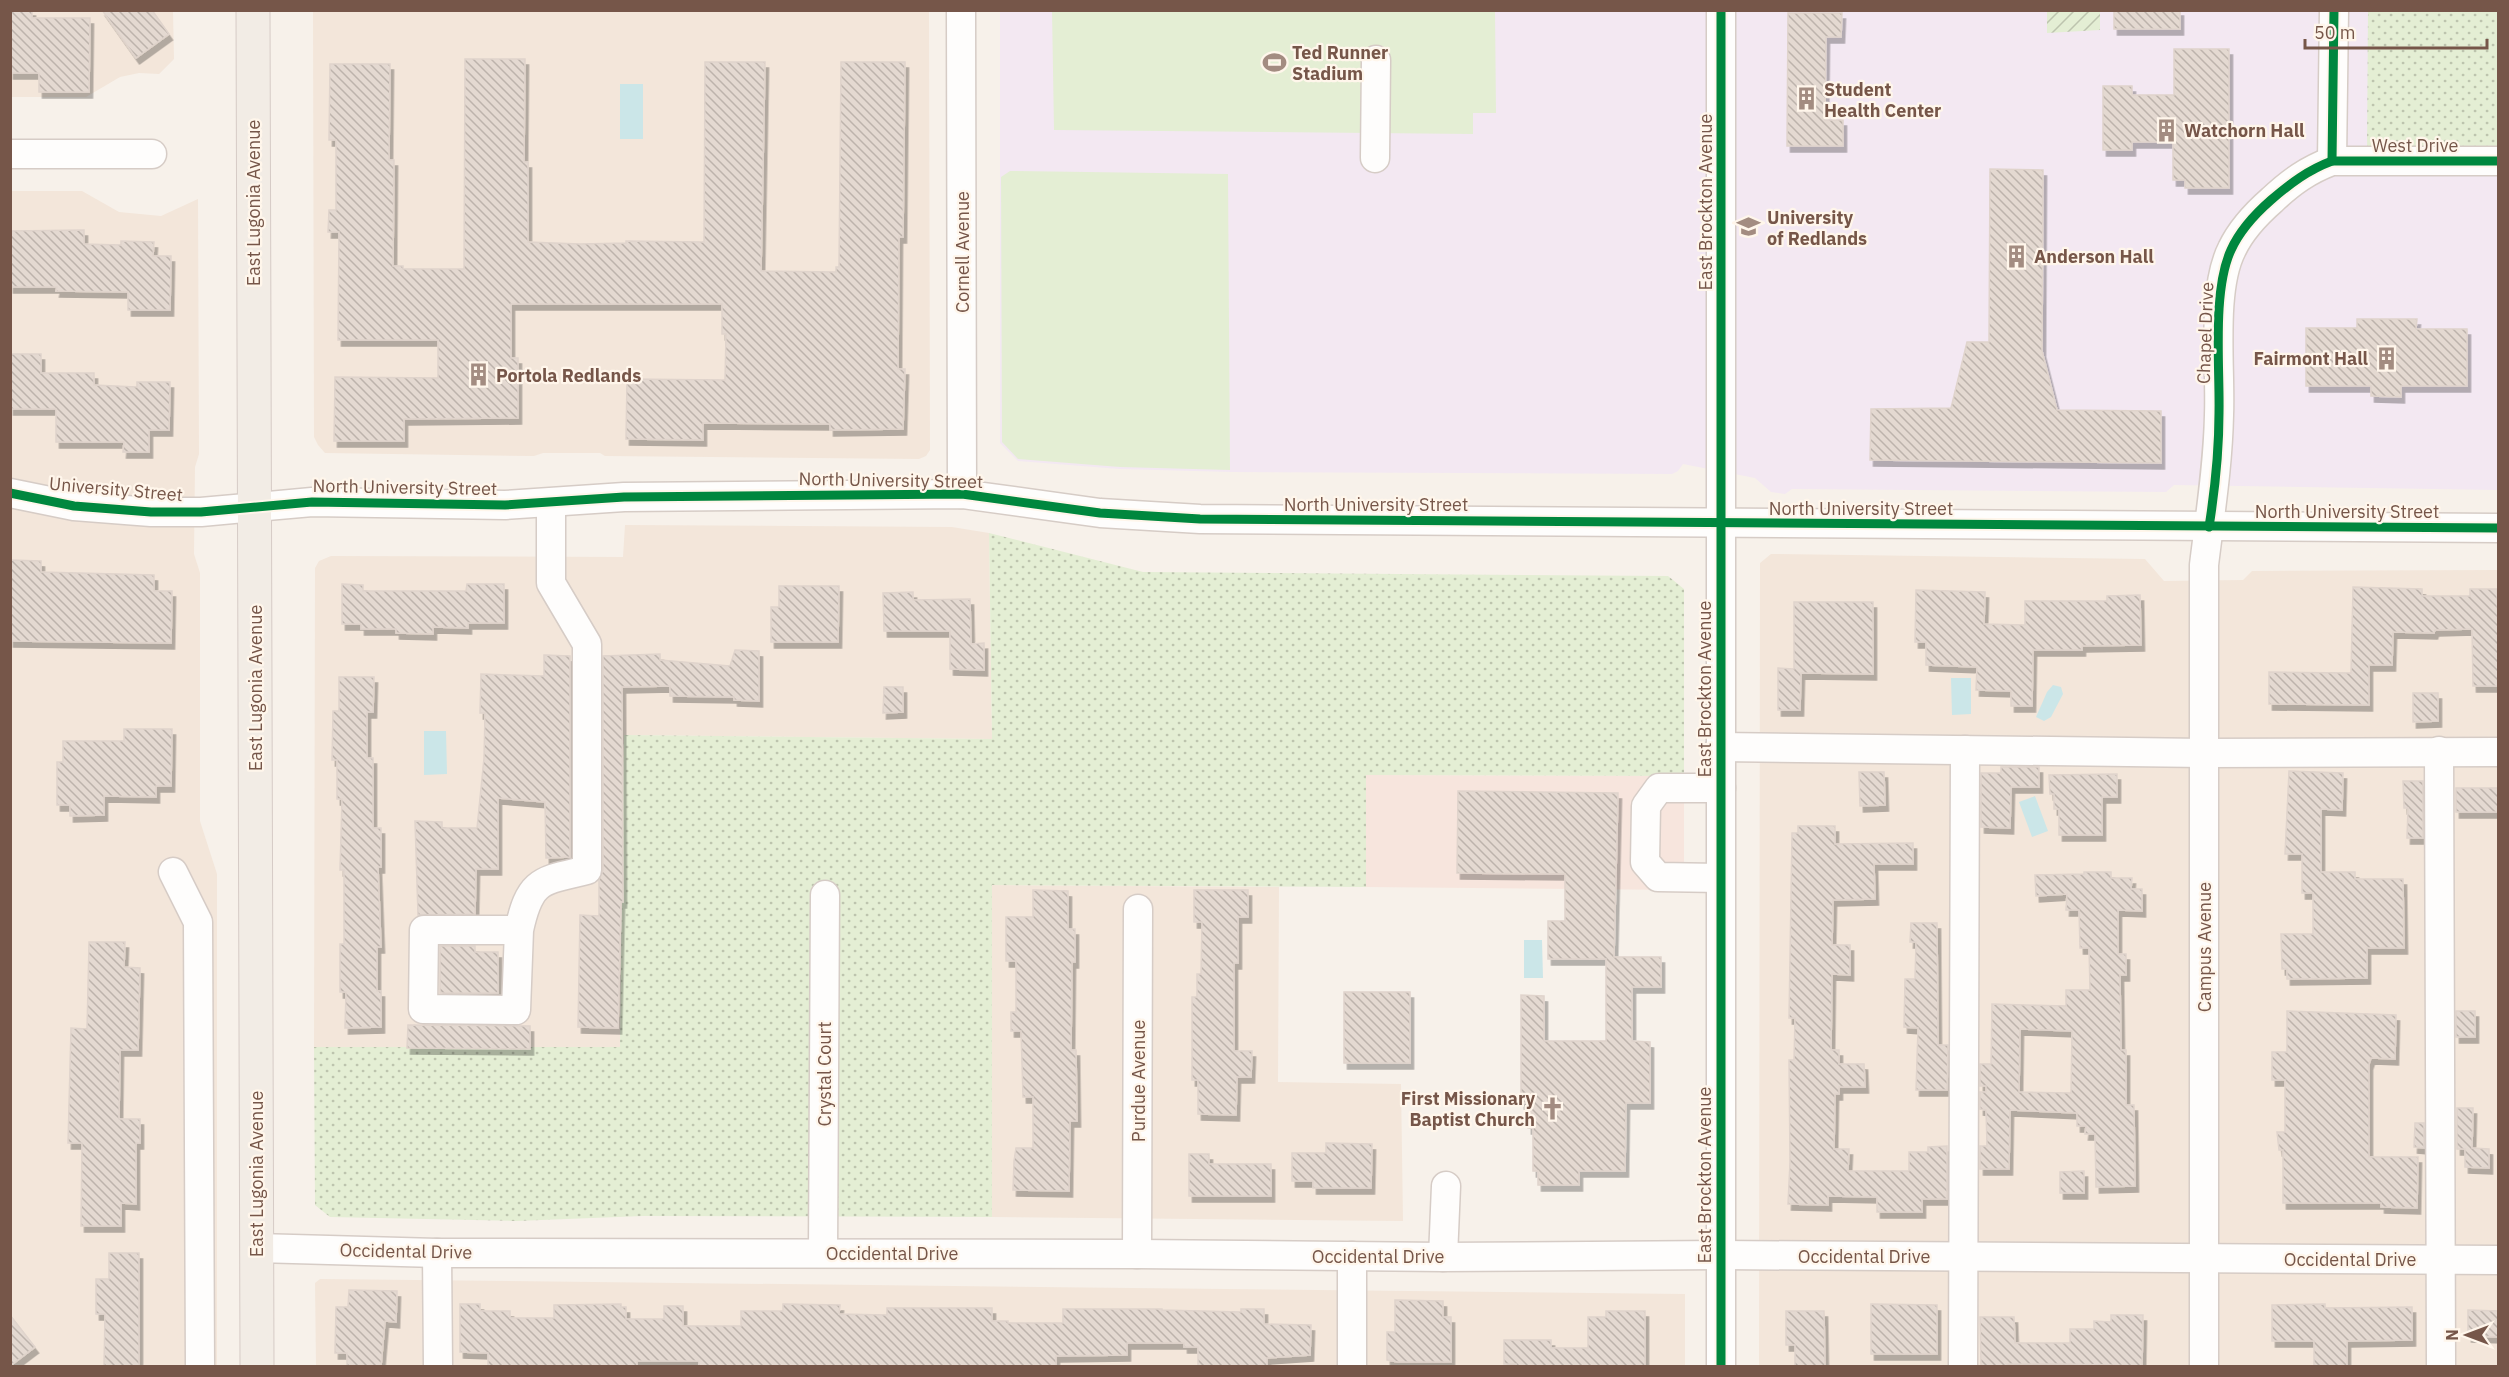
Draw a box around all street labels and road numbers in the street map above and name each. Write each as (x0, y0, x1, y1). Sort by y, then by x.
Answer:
street label: East Brockton Avenue (1694, 113, 1717, 290)
street label: East Lugonia Avenue (242, 120, 265, 286)
street label: West Drive (2372, 134, 2458, 157)
street label: Cornell Avenue (951, 191, 974, 313)
street label: Chapel Drive (2192, 281, 2218, 385)
street label: North University Street (799, 467, 983, 493)
street label: University Street (48, 472, 184, 506)
street label: North University Street (313, 474, 497, 500)
street label: North University Street (1284, 493, 1468, 516)
street label: North University Street (1769, 497, 1953, 520)
street label: North University Street (2255, 500, 2439, 523)
street label: East Brockton Avenue (1693, 600, 1716, 777)
street label: East Lugonia Avenue (244, 605, 267, 771)
street label: Campus Avenue (2193, 882, 2216, 1012)
street label: Purdue Avenue (1127, 1020, 1150, 1142)
street label: Crystal Court (813, 1021, 836, 1127)
street label: East Brockton Avenue (1693, 1086, 1716, 1263)
street label: East Lugonia Avenue (245, 1091, 268, 1257)
street label: Occidental Drive (339, 1238, 473, 1264)
street label: Occidental Drive (826, 1242, 958, 1265)
street label: Occidental Drive (1312, 1245, 1444, 1268)
street label: Occidental Drive (1798, 1245, 1930, 1268)
street label: Occidental Drive (2284, 1248, 2416, 1271)

